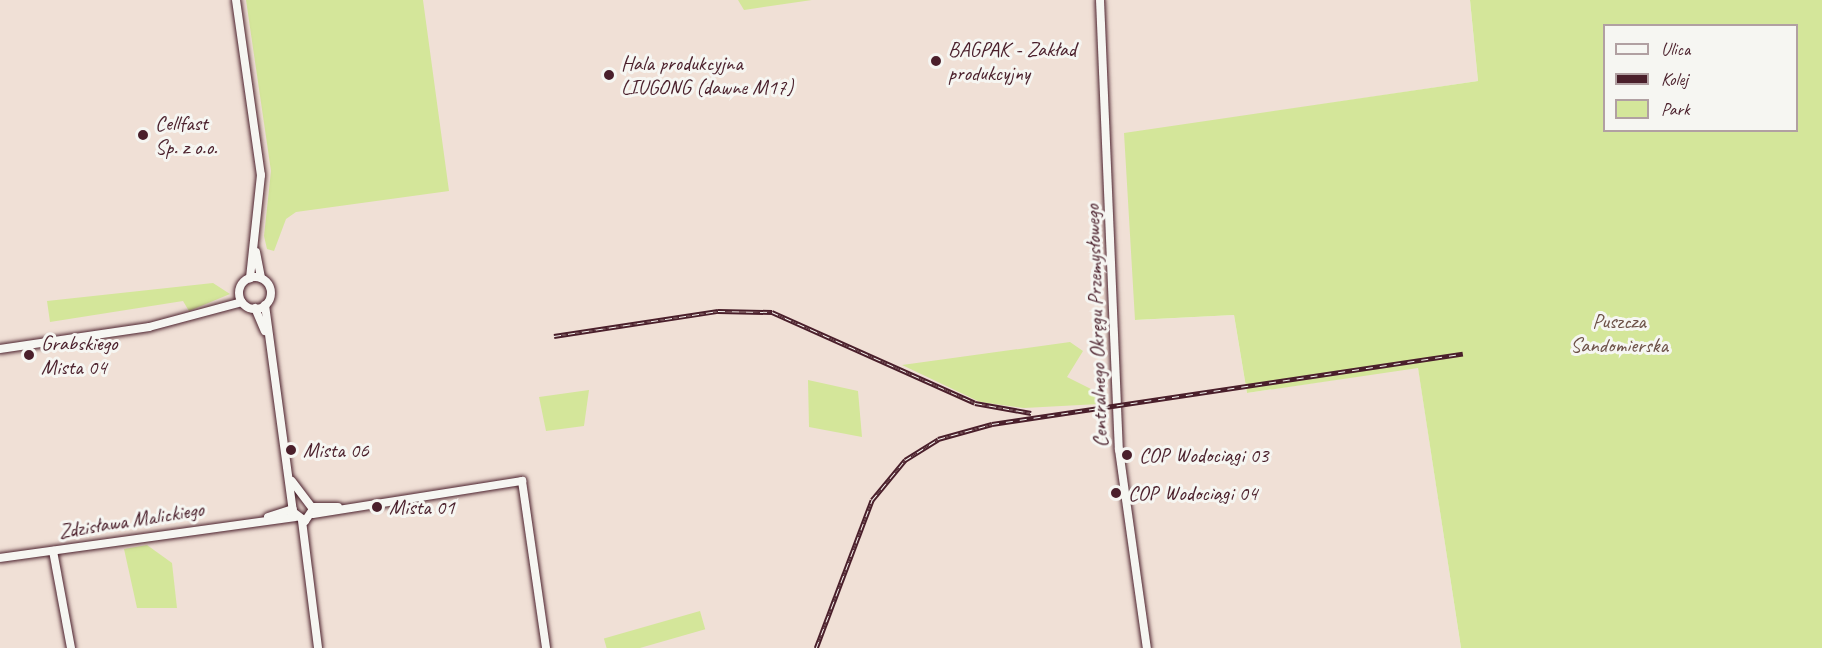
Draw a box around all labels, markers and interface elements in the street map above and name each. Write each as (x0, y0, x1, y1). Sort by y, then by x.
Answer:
legend (1603, 24, 1798, 132)
place label: BAGPAK - Zakład produkcyjny (948, 36, 1076, 86)
text: Ulica (1661, 38, 1690, 60)
place label: Hala produkcyjna LIUGONG (dawne M17) (621, 50, 793, 100)
marker: BAGPAK - Zakład produkcyjny (929, 54, 943, 68)
marker: Hala produkcyjna LIUGONG (dawne M17) (602, 68, 616, 82)
text: Kolej (1661, 68, 1688, 90)
text: Park (1661, 98, 1690, 120)
place label: Cellfast Sp. z o.o. (155, 110, 217, 160)
marker: Cellfast Sp. z o.o. (136, 128, 150, 142)
street label: Centralnego Okręgu Przemysłowego (1079, 204, 1113, 448)
park label: Puszcza Sandomierska (1570, 308, 1668, 358)
place label: Grabskiego Mista 04 (41, 330, 117, 380)
marker: Grabskiego Mista 04 (22, 348, 36, 362)
place label: Mista 06 (303, 437, 369, 463)
place label: COP Wodociągi 03 (1139, 442, 1268, 468)
marker: Mista 06 (284, 443, 298, 457)
marker: COP Wodociągi 03 (1120, 448, 1134, 462)
place label: COP Wodociągi 04 (1128, 480, 1257, 506)
marker: COP Wodociągi 04 (1109, 486, 1123, 500)
place label: Mista 01 (389, 494, 455, 520)
street label: Zdzisława Malickiego (57, 496, 205, 544)
marker: Mista 01 (370, 500, 384, 514)

